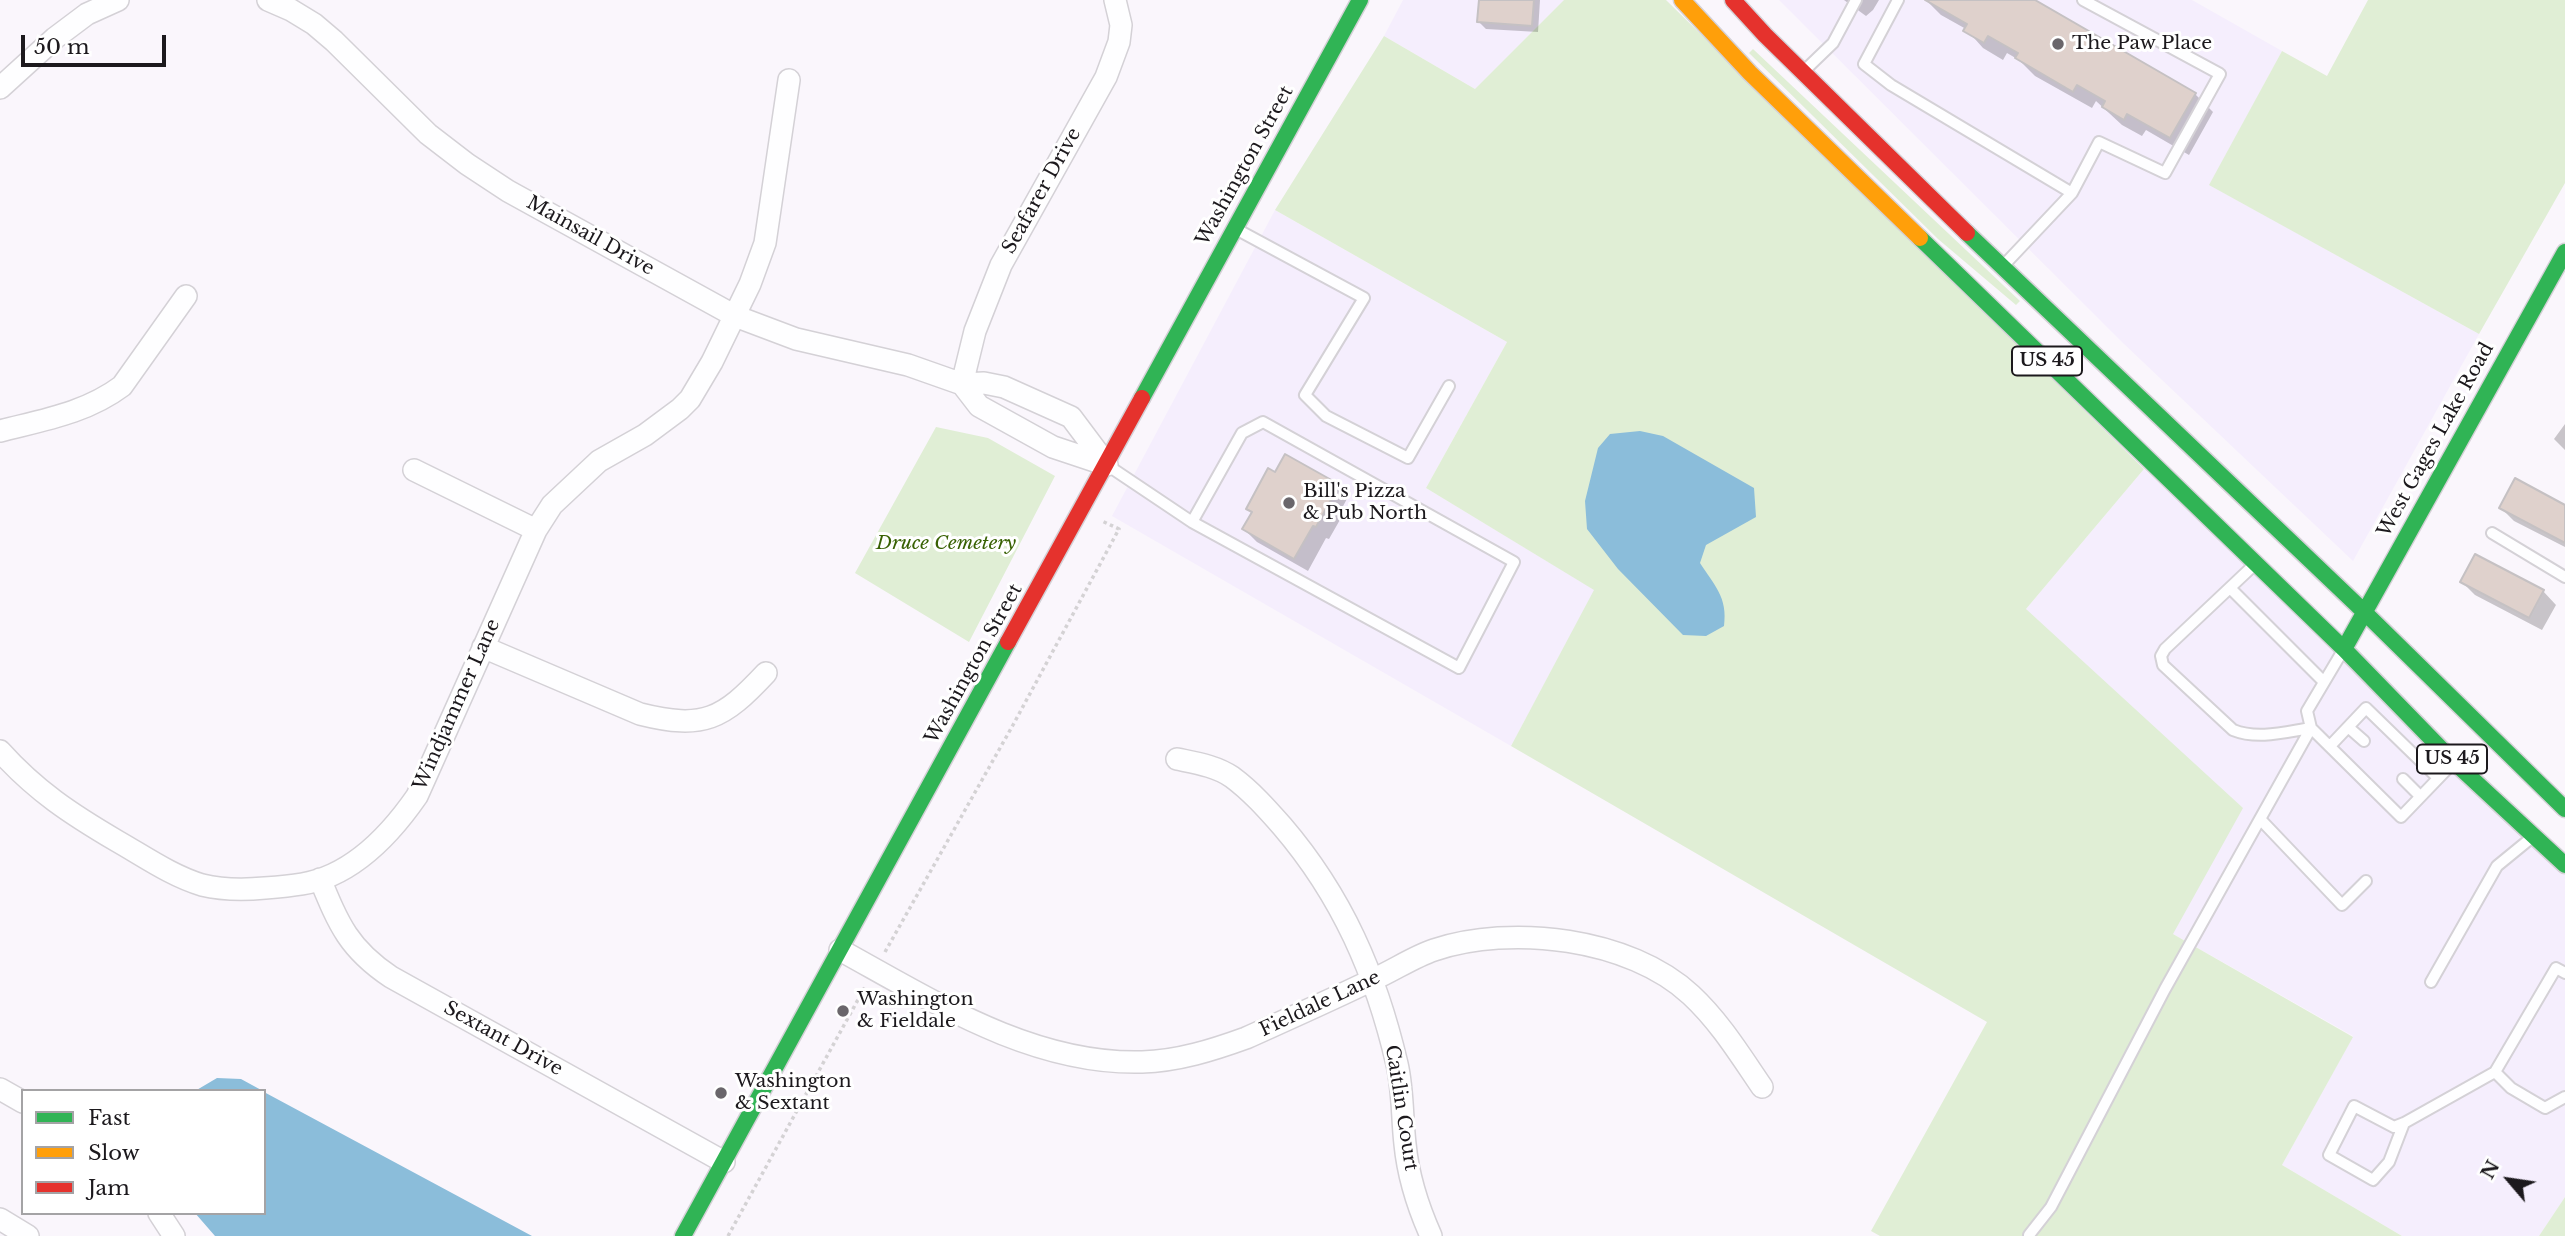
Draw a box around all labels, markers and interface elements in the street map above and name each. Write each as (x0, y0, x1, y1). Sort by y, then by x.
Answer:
scale bar (24, 21, 170, 65)
place label: The Paw Place (2072, 33, 2212, 55)
text: 50 m (34, 34, 89, 60)
marker: The Paw Place (2050, 36, 2066, 52)
street label: Washington Street (1192, 82, 1298, 250)
street label: Seafarer Drive (998, 124, 1086, 258)
street label: Mainsail Drive (522, 192, 658, 280)
street label: West Gages Lake Road (2373, 339, 2499, 541)
road number: US 45 (2012, 346, 2082, 376)
place label: Bill's Pizza & Pub North (1303, 481, 1427, 525)
marker: Bill's Pizza & Pub North (1281, 495, 1297, 511)
park label: Druce Cemetery (876, 533, 1016, 555)
street label: Washington Street (921, 580, 1027, 748)
street label: Windjammer Lane (409, 616, 505, 794)
road number: US 45 (2417, 744, 2487, 774)
street label: Fieldale Lane (1256, 966, 1384, 1042)
place label: Washington & Fieldale (857, 989, 974, 1033)
street label: Sextant Drive (440, 997, 566, 1081)
marker: Washington & Fieldale (835, 1003, 851, 1019)
street label: Caitlin Court (1380, 1043, 1422, 1173)
place label: Washington & Sextant (735, 1071, 852, 1115)
marker: Washington & Sextant (713, 1085, 729, 1101)
legend (21, 1089, 266, 1215)
text: Fast (88, 1105, 130, 1131)
text: Slow (88, 1140, 140, 1166)
north arrow (2474, 1145, 2544, 1215)
text: N (2476, 1156, 2505, 1183)
text: Jam (88, 1175, 130, 1201)

